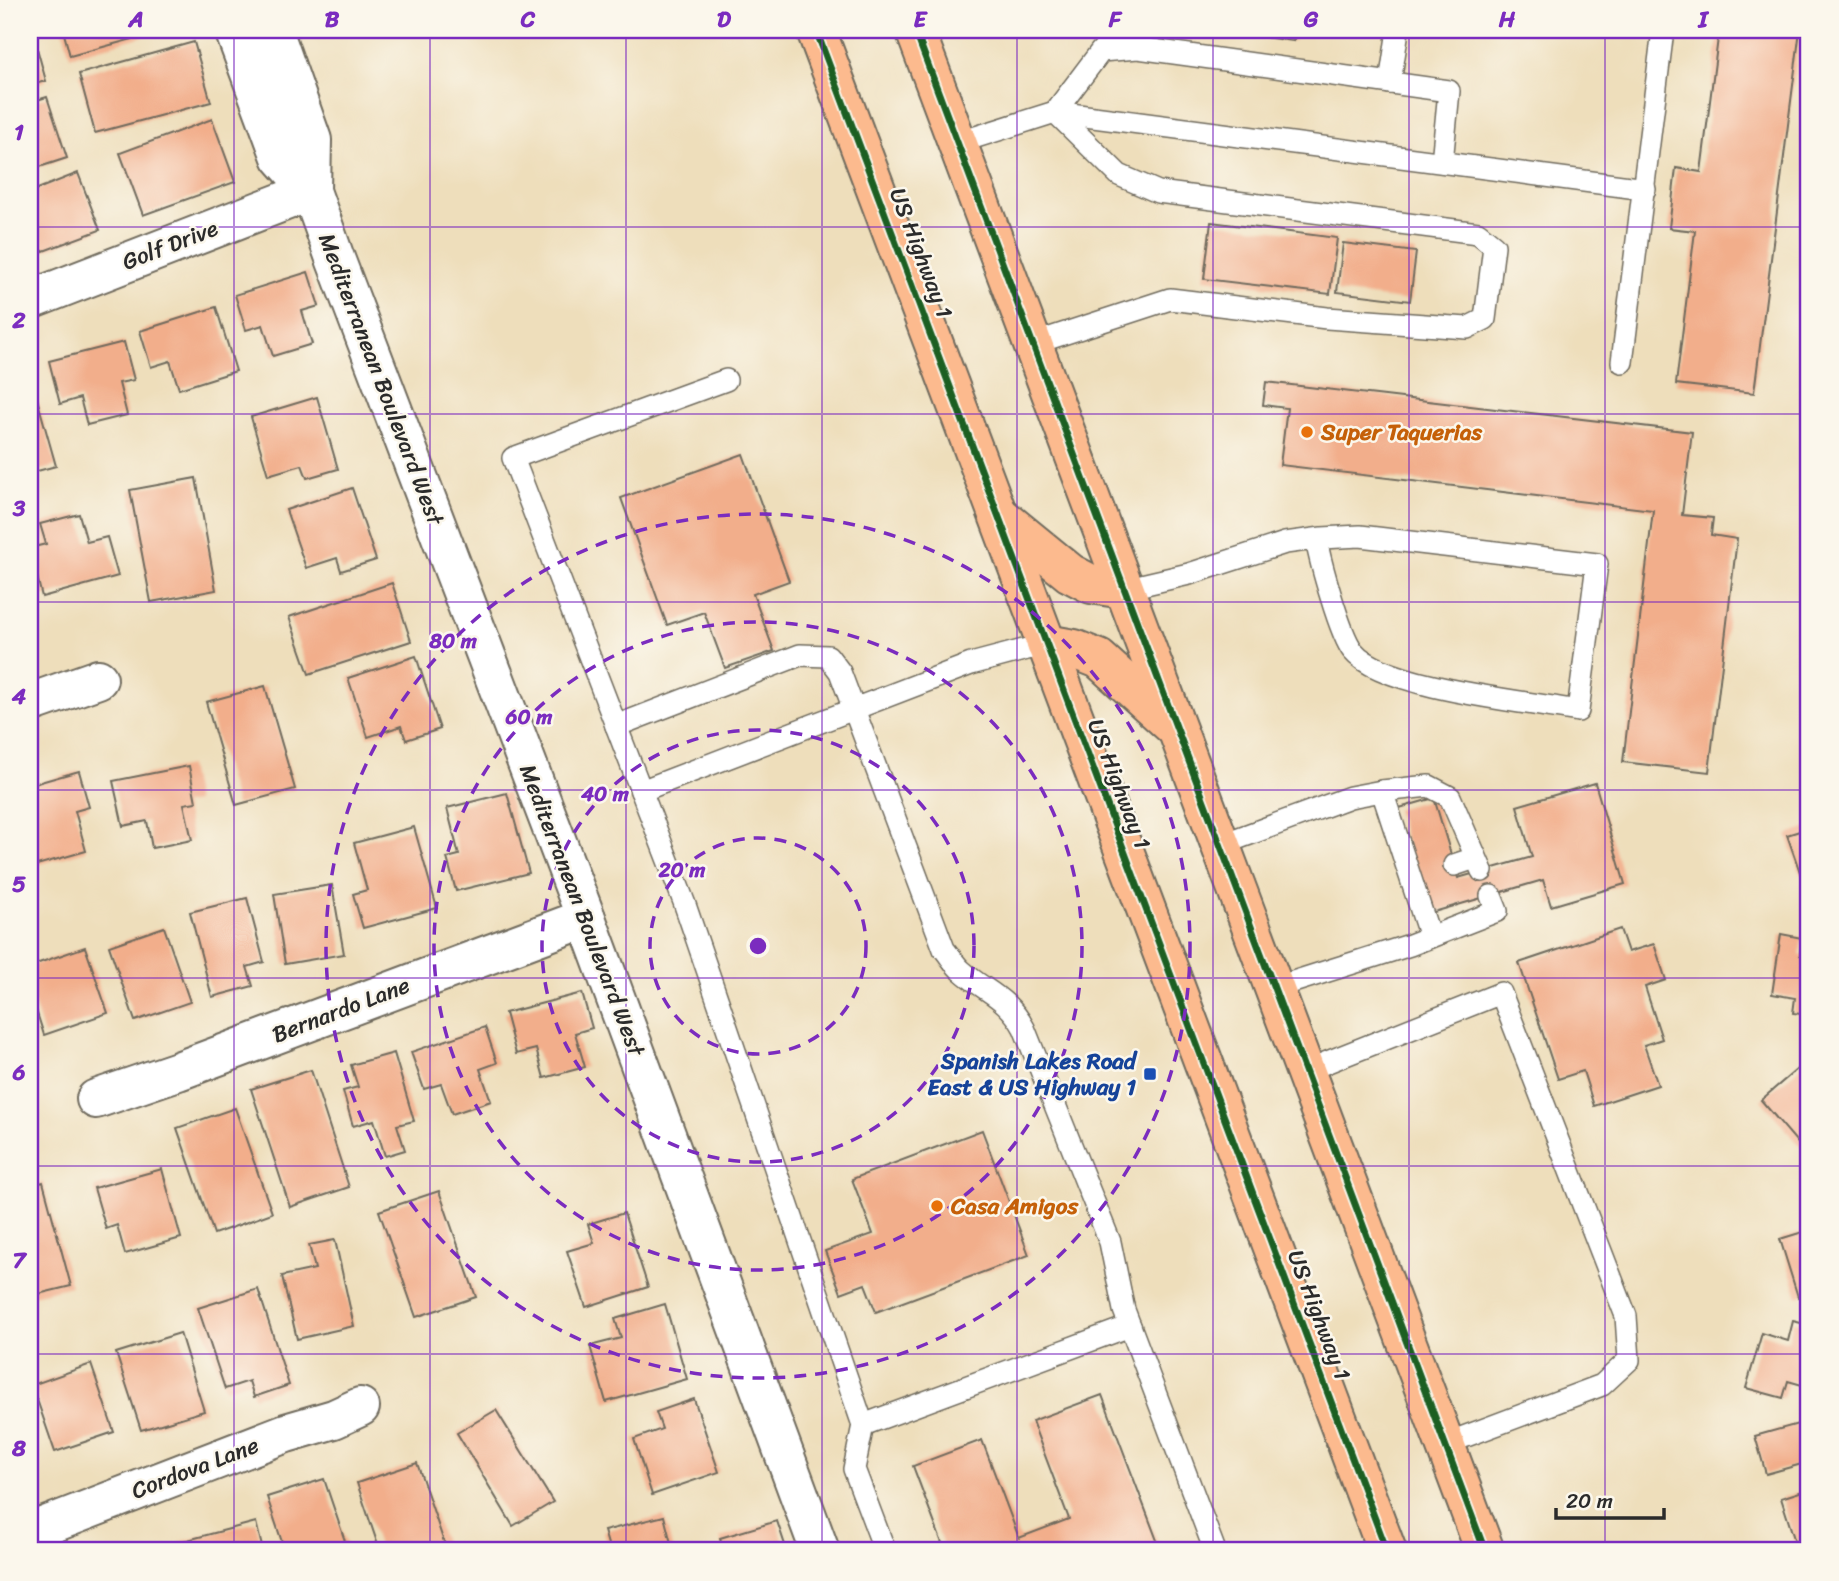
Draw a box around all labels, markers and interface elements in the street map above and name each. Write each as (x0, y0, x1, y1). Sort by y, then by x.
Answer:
text: A (127, 0, 144, 40)
text: B (325, 0, 340, 40)
text: C (520, 0, 536, 40)
text: D (717, 0, 732, 40)
text: E (914, 0, 929, 40)
text: F (1108, 0, 1123, 40)
text: G (1303, 0, 1319, 40)
text: H (1498, 0, 1516, 40)
text: I (1697, 0, 1709, 40)
text: 1 (14, 112, 24, 153)
street label: US Highway 1 (877, 182, 965, 324)
street label: Golf Drive (116, 208, 224, 282)
street label: Mediterranean Boulevard West (306, 227, 456, 533)
text: 2 (11, 300, 26, 341)
place label: Super Taquerias (1320, 412, 1483, 453)
marker: Super Taquerias (1299, 424, 1315, 440)
text: 3 (12, 488, 26, 529)
text: 80 m (428, 622, 478, 660)
text: 4 (11, 676, 27, 717)
text: 60 m (505, 698, 553, 736)
street label: US Highway 1 (1075, 713, 1163, 855)
street label: Mediterranean Boulevard West (507, 758, 657, 1064)
text: 40 m (580, 775, 630, 813)
text: 20 m (658, 851, 706, 889)
text: 5 (12, 864, 26, 905)
centre of rings (746, 934, 770, 958)
street label: Bernardo Lane (266, 965, 416, 1055)
place label: Spanish Lakes Road East & US Highway 1 (927, 1041, 1138, 1108)
text: 6 (11, 1052, 26, 1093)
marker: Spanish Lakes Road East & US Highway 1 (1142, 1066, 1158, 1082)
place label: Casa Amigos (950, 1186, 1079, 1227)
marker: Casa Amigos (929, 1198, 945, 1214)
text: 7 (12, 1240, 27, 1281)
street label: US Highway 1 (1275, 1244, 1363, 1386)
street label: Cordova Lane (125, 1425, 265, 1511)
text: 8 (11, 1428, 26, 1469)
scale bar (1556, 1476, 1664, 1520)
text: 20 m (1566, 1482, 1613, 1520)

